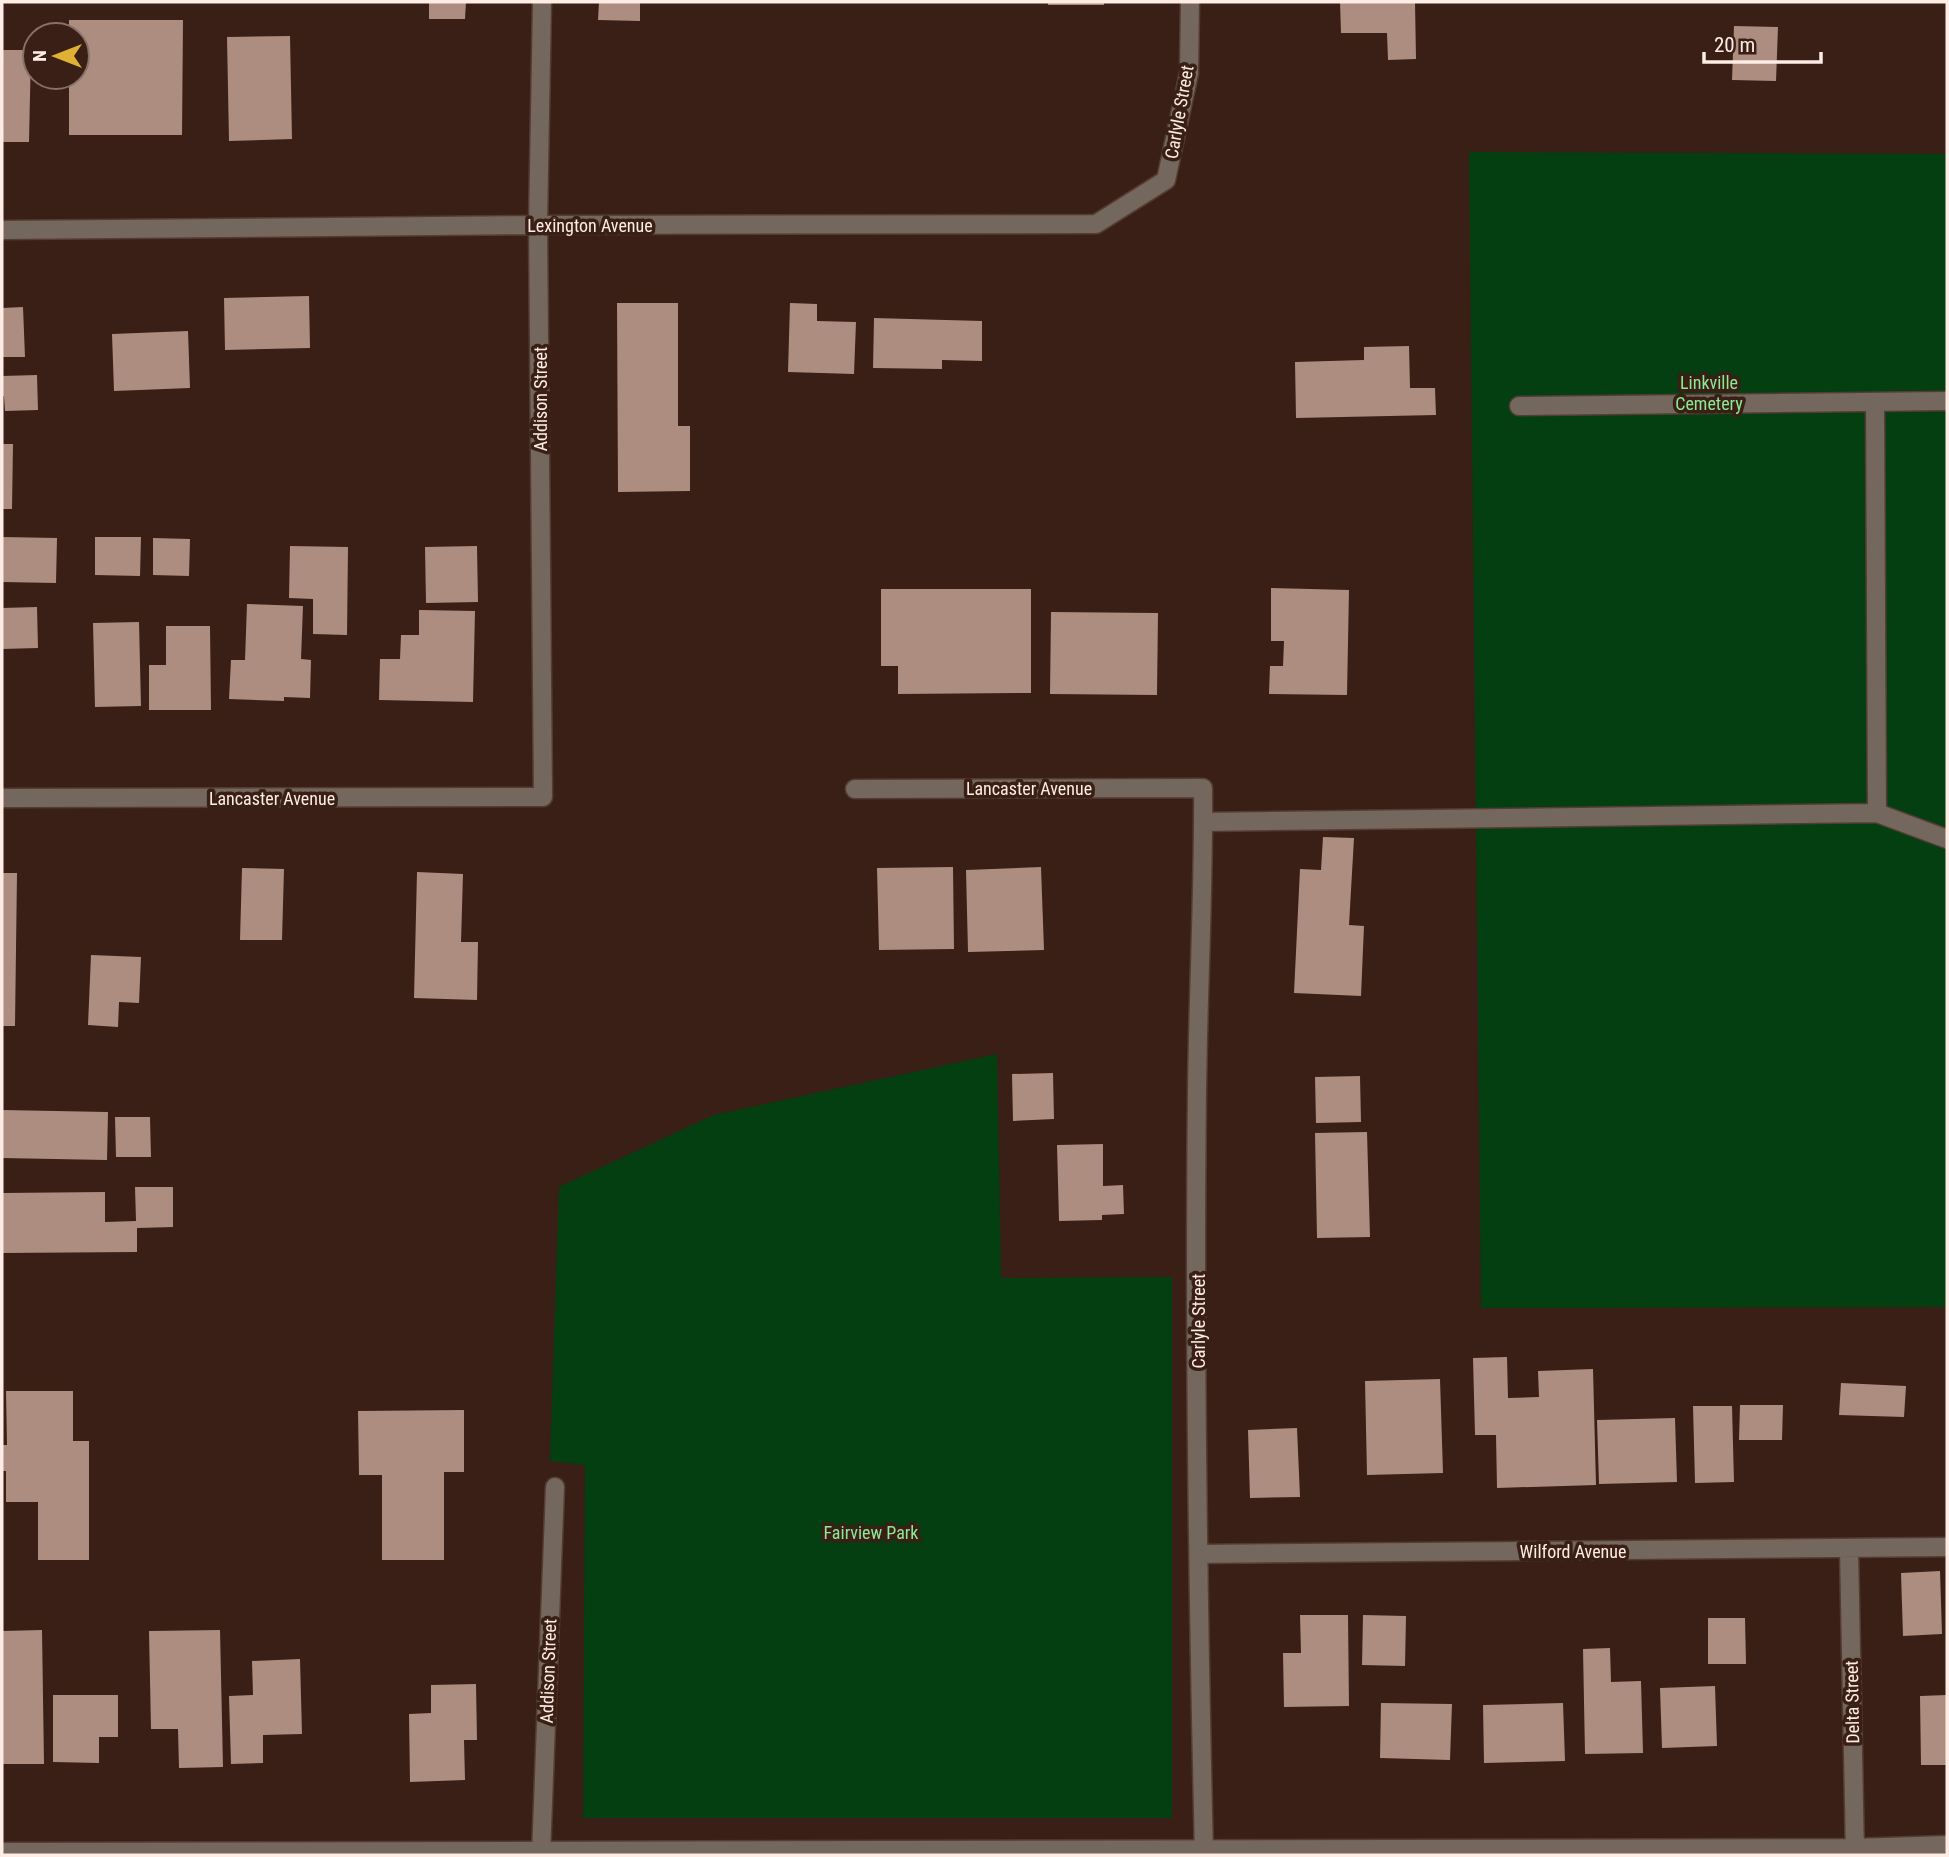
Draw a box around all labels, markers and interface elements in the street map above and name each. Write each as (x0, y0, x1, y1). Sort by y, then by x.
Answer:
north arrow (21, 21, 91, 91)
scale bar (1704, 21, 1821, 65)
text: 20 m (1714, 33, 1755, 57)
text: N (28, 50, 51, 62)
street label: Carlyle Street (1160, 63, 1198, 161)
street label: Lexington Avenue (527, 215, 653, 236)
street label: Addison Street (530, 347, 551, 451)
park label: Linkville Cemetery (1675, 372, 1743, 414)
street label: Lancaster Avenue (966, 778, 1092, 799)
street label: Lancaster Avenue (209, 788, 335, 809)
street label: Carlyle Street (1188, 1274, 1209, 1368)
park label: Fairview Park (824, 1522, 918, 1543)
street label: Wilford Avenue (1520, 1541, 1626, 1562)
street label: Addison Street (536, 1618, 560, 1724)
street label: Delta Street (1841, 1660, 1863, 1744)

